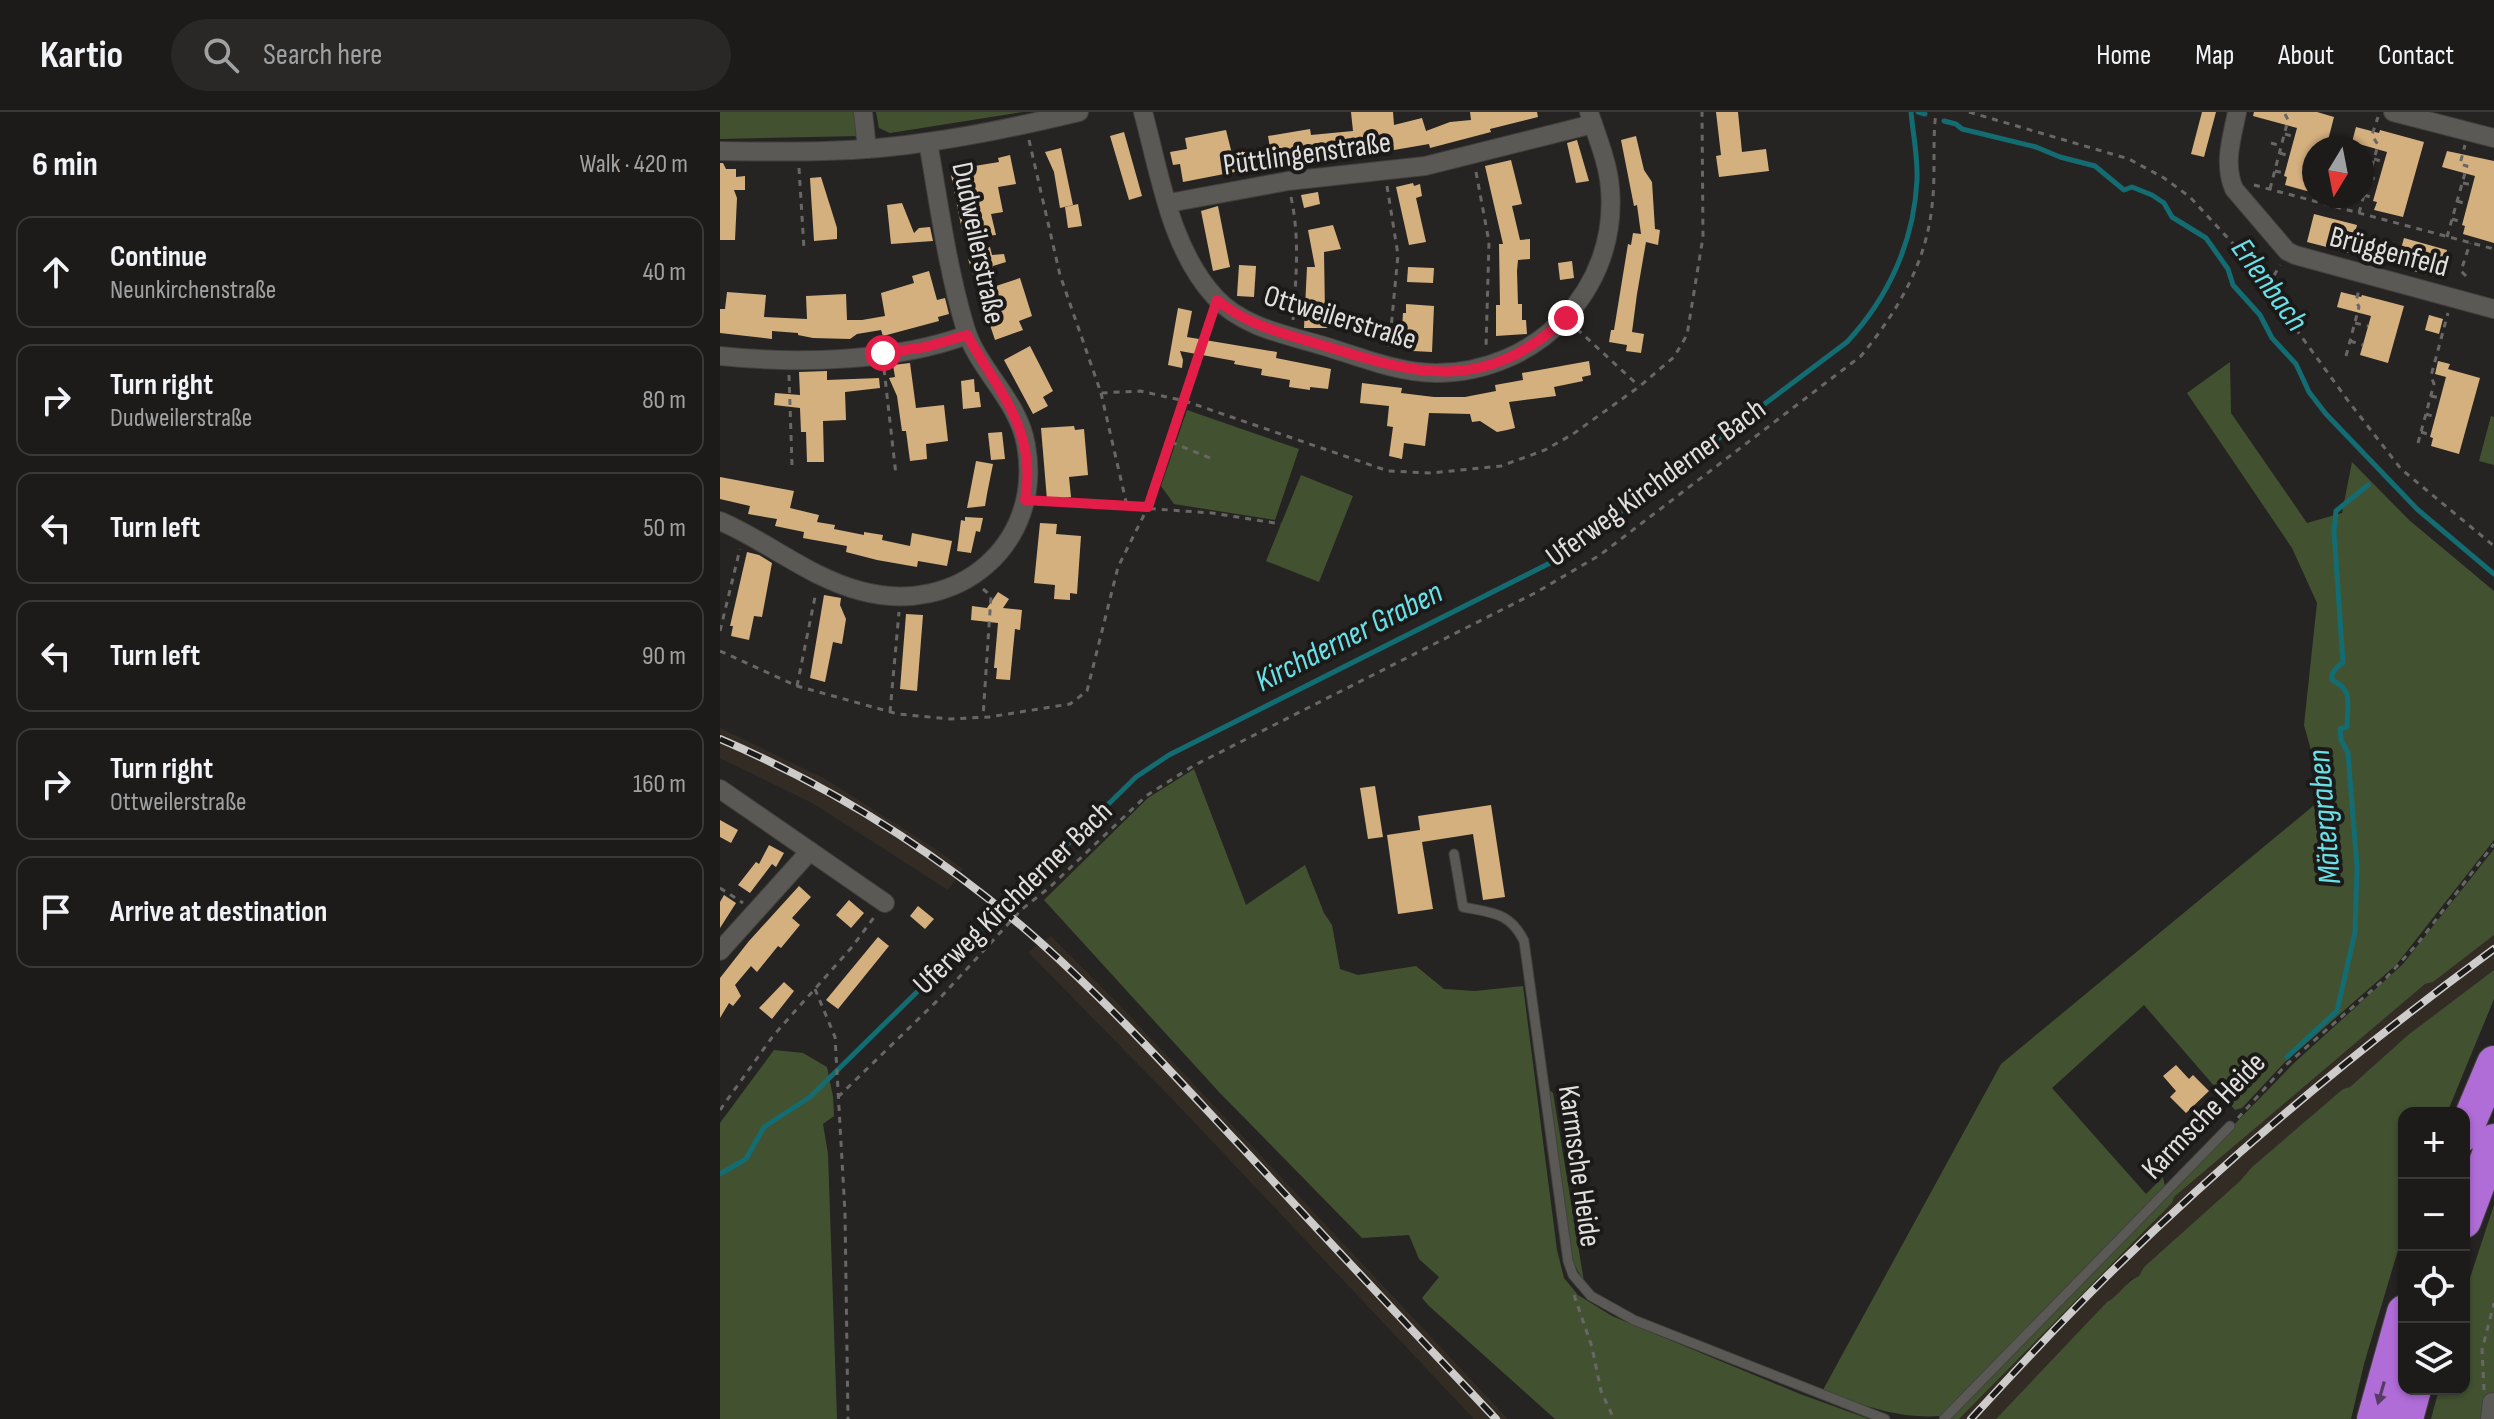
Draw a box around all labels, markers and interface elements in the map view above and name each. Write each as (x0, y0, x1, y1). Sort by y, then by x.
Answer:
search box (171, 19, 731, 91)
text: Kartio (40, 33, 123, 78)
icon: search (199, 33, 243, 77)
text: Search here (263, 37, 382, 73)
text: Home (2096, 39, 2151, 72)
text: Map (2195, 39, 2234, 72)
text: About (2278, 39, 2334, 72)
text: Contact (2378, 39, 2454, 72)
street label: Püttlingenstraße (1221, 124, 1393, 184)
north arrow (2302, 136, 2374, 208)
text: 6 min (32, 144, 98, 185)
text: Walk · 420 m (579, 149, 688, 180)
street label: Dudweilerstraße (943, 159, 1013, 327)
street label: Brüggenfeld (2326, 219, 2452, 285)
water label: Erlenbach (2222, 231, 2316, 339)
text: Continue (110, 239, 207, 275)
icon: ahead (34, 250, 78, 294)
text: 40 m (643, 257, 686, 288)
text: Neunkirchenstraße (110, 275, 276, 306)
street label: Ottweilerstraße (1259, 278, 1421, 358)
route end (1548, 300, 1584, 336)
route start (865, 335, 901, 371)
text: Turn right (110, 367, 213, 403)
icon: right (34, 378, 78, 422)
text: 80 m (642, 385, 686, 416)
street label: Uferweg Kirchderner Bach (1539, 391, 1773, 575)
text: Dudweilerstraße (110, 403, 252, 434)
icon: left (34, 506, 78, 550)
text: Turn left (110, 510, 200, 546)
text: 50 m (643, 513, 686, 544)
water label: Kirchderner Graben (1249, 573, 1449, 701)
icon: left (34, 634, 78, 678)
text: Turn left (110, 638, 200, 674)
text: 90 m (642, 641, 686, 672)
water label: Mätergraben (2300, 748, 2350, 886)
text: Turn right (110, 751, 213, 787)
icon: right (34, 762, 78, 806)
text: 160 m (633, 769, 686, 800)
text: Ottweilerstraße (110, 787, 247, 818)
street label: Uferweg Kirchderner Bach (906, 794, 1120, 1002)
icon: arrive (34, 890, 78, 934)
text: Arrive at destination (110, 894, 327, 930)
street label: Karmsche Heide (2135, 1045, 2273, 1187)
street label: Karmsche Heide (1550, 1083, 1608, 1249)
map controls (2398, 1107, 2470, 1395)
button: + (2398, 1107, 2470, 1179)
button: − (2398, 1179, 2470, 1251)
button: locate (2398, 1251, 2470, 1323)
button: layers (2398, 1323, 2470, 1395)
one-way arrow (2374, 1381, 2387, 1405)

